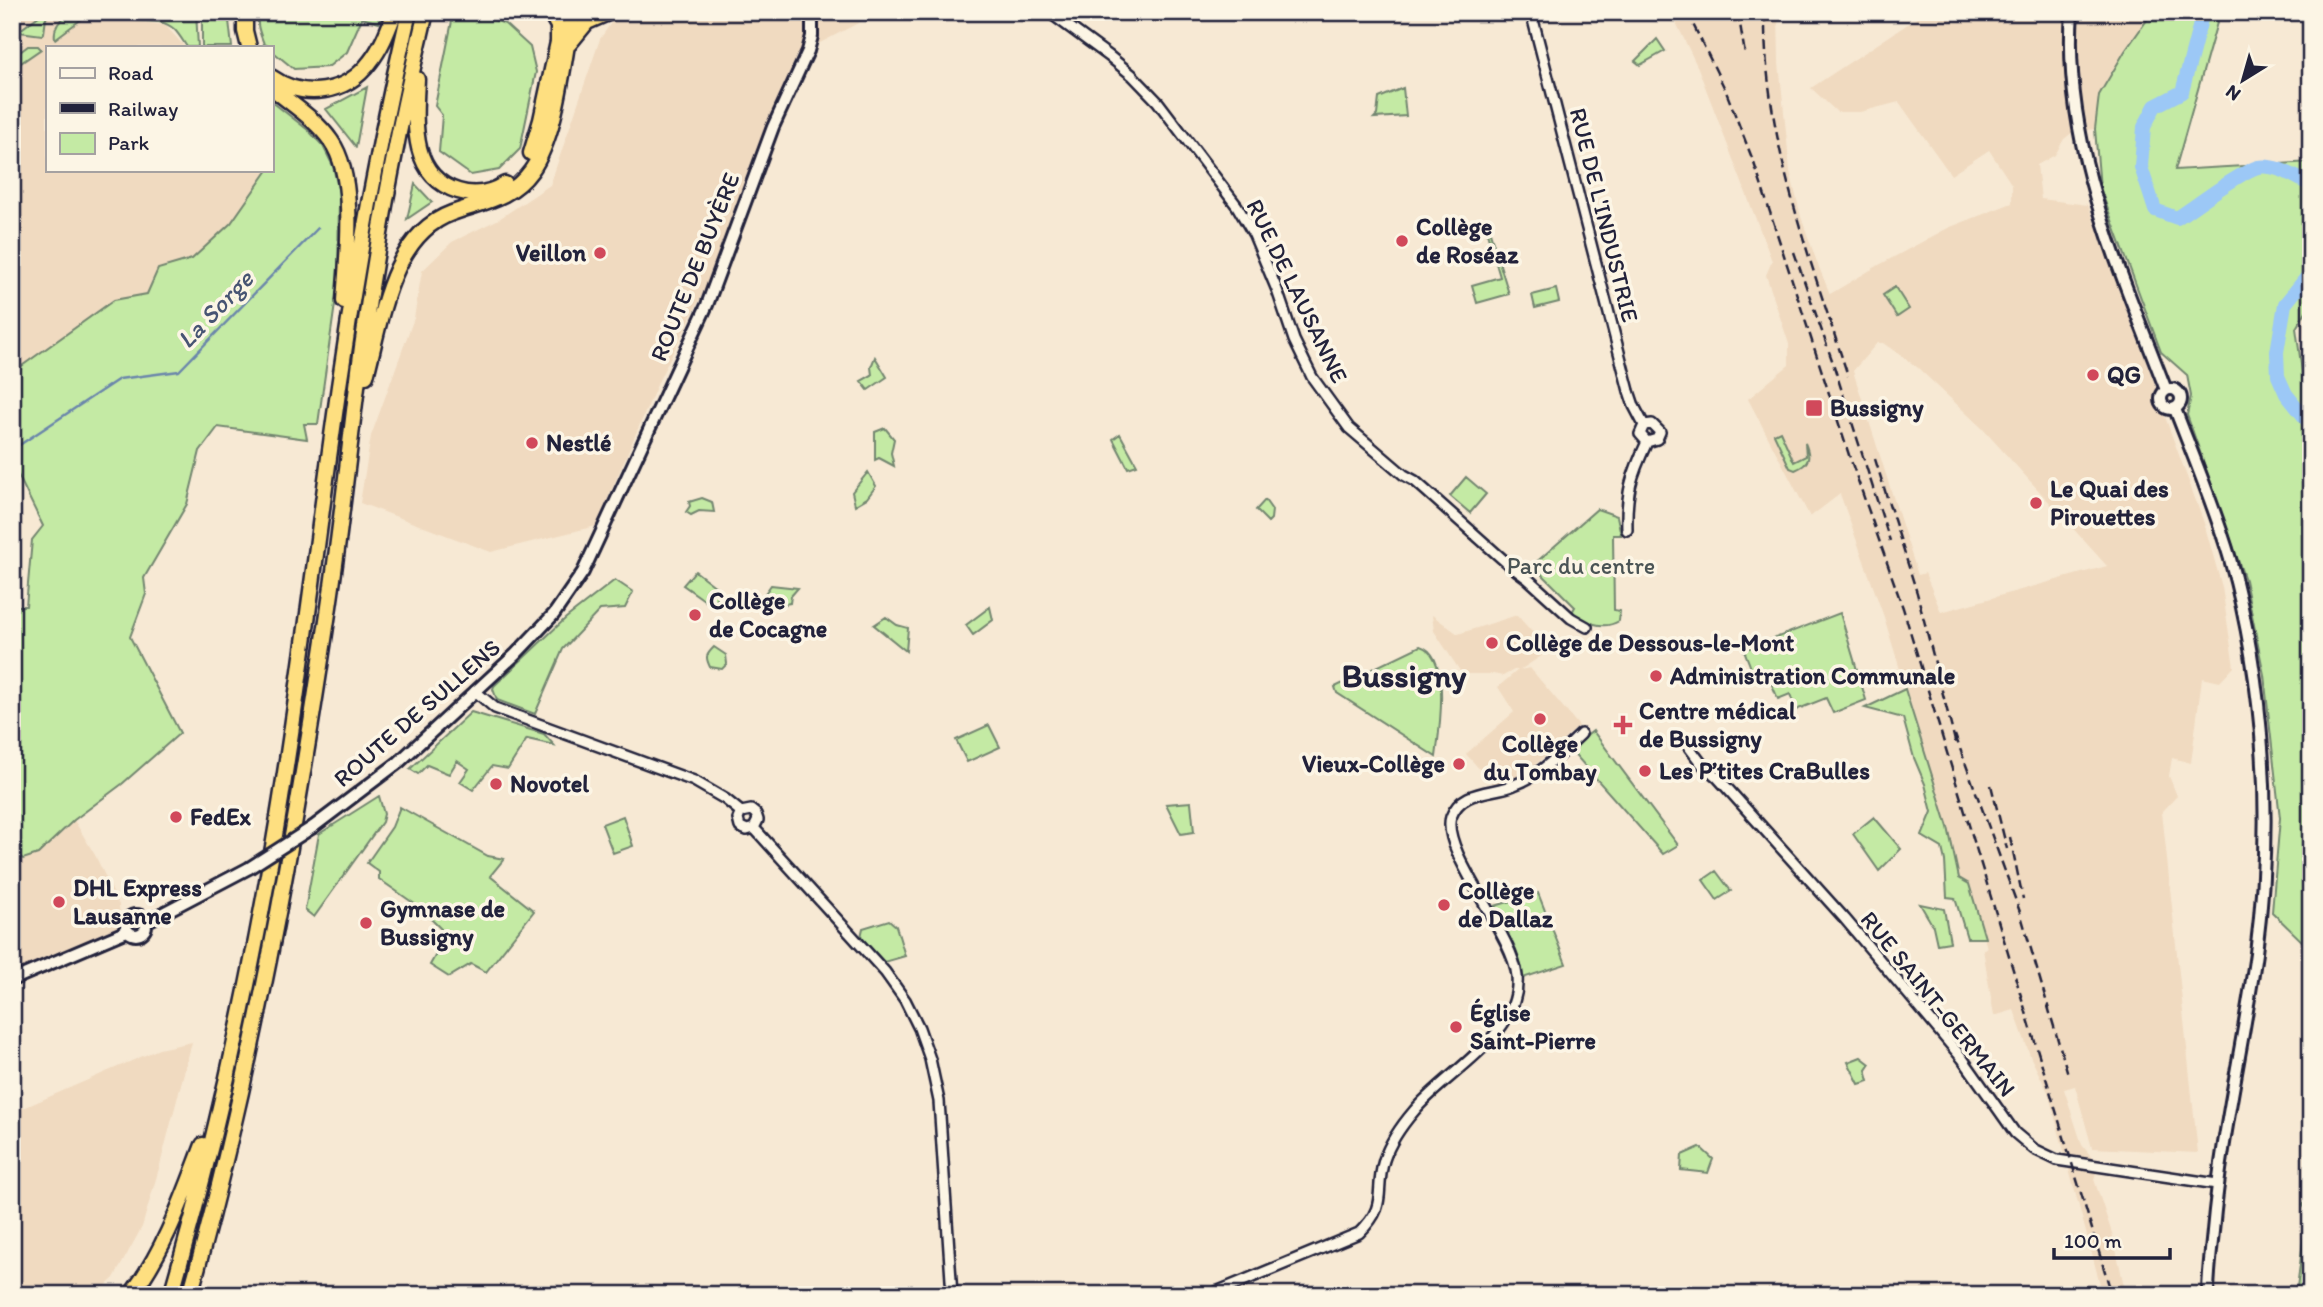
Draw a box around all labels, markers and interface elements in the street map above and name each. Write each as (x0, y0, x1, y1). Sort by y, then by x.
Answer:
legend (46, 46, 273, 172)
north arrow (2208, 46, 2278, 116)
text: Road (108, 60, 154, 85)
text: N (2221, 80, 2245, 106)
text: Railway (108, 96, 178, 121)
street label: RUE DE L'INDUSTRIE (1564, 105, 1645, 325)
text: Park (108, 130, 150, 155)
street label: ROUTE DE BUYÈRE (643, 168, 746, 365)
street label: RUE DE LAUSANNE (1240, 194, 1355, 387)
place label: Collège de Roséaz (1416, 212, 1519, 269)
marker: Collège de Roséaz (1394, 233, 1410, 249)
place label: Veillon (516, 238, 586, 267)
marker: Veillon (592, 245, 608, 261)
water label: La Sorge (170, 262, 261, 355)
place label: QG (2107, 360, 2141, 389)
marker: QG (2085, 367, 2101, 383)
place label: Bussigny (1830, 393, 1924, 423)
marker: Bussigny (1804, 398, 1824, 418)
place label: Nestlé (546, 428, 612, 457)
marker: Nestlé (524, 435, 540, 451)
place label: Le Quai des Pirouettes (2050, 474, 2169, 531)
marker: Le Quai des Pirouettes (2028, 495, 2044, 511)
park label: Parc du centre (1507, 551, 1655, 580)
place label: Collège de Cocagne (709, 586, 827, 644)
marker: Collège de Cocagne (687, 607, 703, 623)
place label: Collège de Dessous-le-Mont (1506, 628, 1794, 658)
street label: ROUTE DE SULLENS (327, 632, 506, 793)
marker: Collège de Dessous-le-Mont (1484, 635, 1500, 651)
district label: Bussigny (1342, 657, 1467, 695)
place label: Administration Communale (1669, 661, 1955, 690)
marker: Administration Communale (1648, 668, 1664, 684)
place label: Centre médical de Bussigny (1639, 696, 1796, 754)
marker: Collège du Tombay (1532, 711, 1548, 727)
marker: Centre médical de Bussigny (1613, 715, 1633, 735)
place label: Collège du Tombay (1483, 729, 1597, 787)
place label: Vieux-Collège (1302, 749, 1445, 779)
marker: Vieux-Collège (1451, 756, 1467, 772)
place label: Les P’tites CraBulles (1659, 756, 1870, 785)
marker: Les P’tites CraBulles (1637, 763, 1653, 779)
place label: Novotel (510, 769, 589, 798)
marker: Novotel (488, 776, 504, 792)
place label: FedEx (190, 802, 251, 831)
marker: FedEx (168, 809, 184, 825)
place label: DHL Express Lausanne (73, 873, 202, 930)
place label: Collège de Dallaz (1458, 876, 1554, 933)
marker: DHL Express Lausanne (51, 894, 67, 910)
place label: Gymnase de Bussigny (380, 894, 505, 952)
marker: Collège de Dallaz (1436, 897, 1452, 913)
street label: RUE SAINT-GERMAIN (1855, 905, 2022, 1102)
marker: Gymnase de Bussigny (358, 915, 374, 931)
place label: Église Saint-Pierre (1470, 998, 1596, 1055)
marker: Église Saint-Pierre (1448, 1019, 1464, 1035)
scale bar (2054, 1216, 2169, 1260)
text: 100 m (2064, 1228, 2122, 1253)

